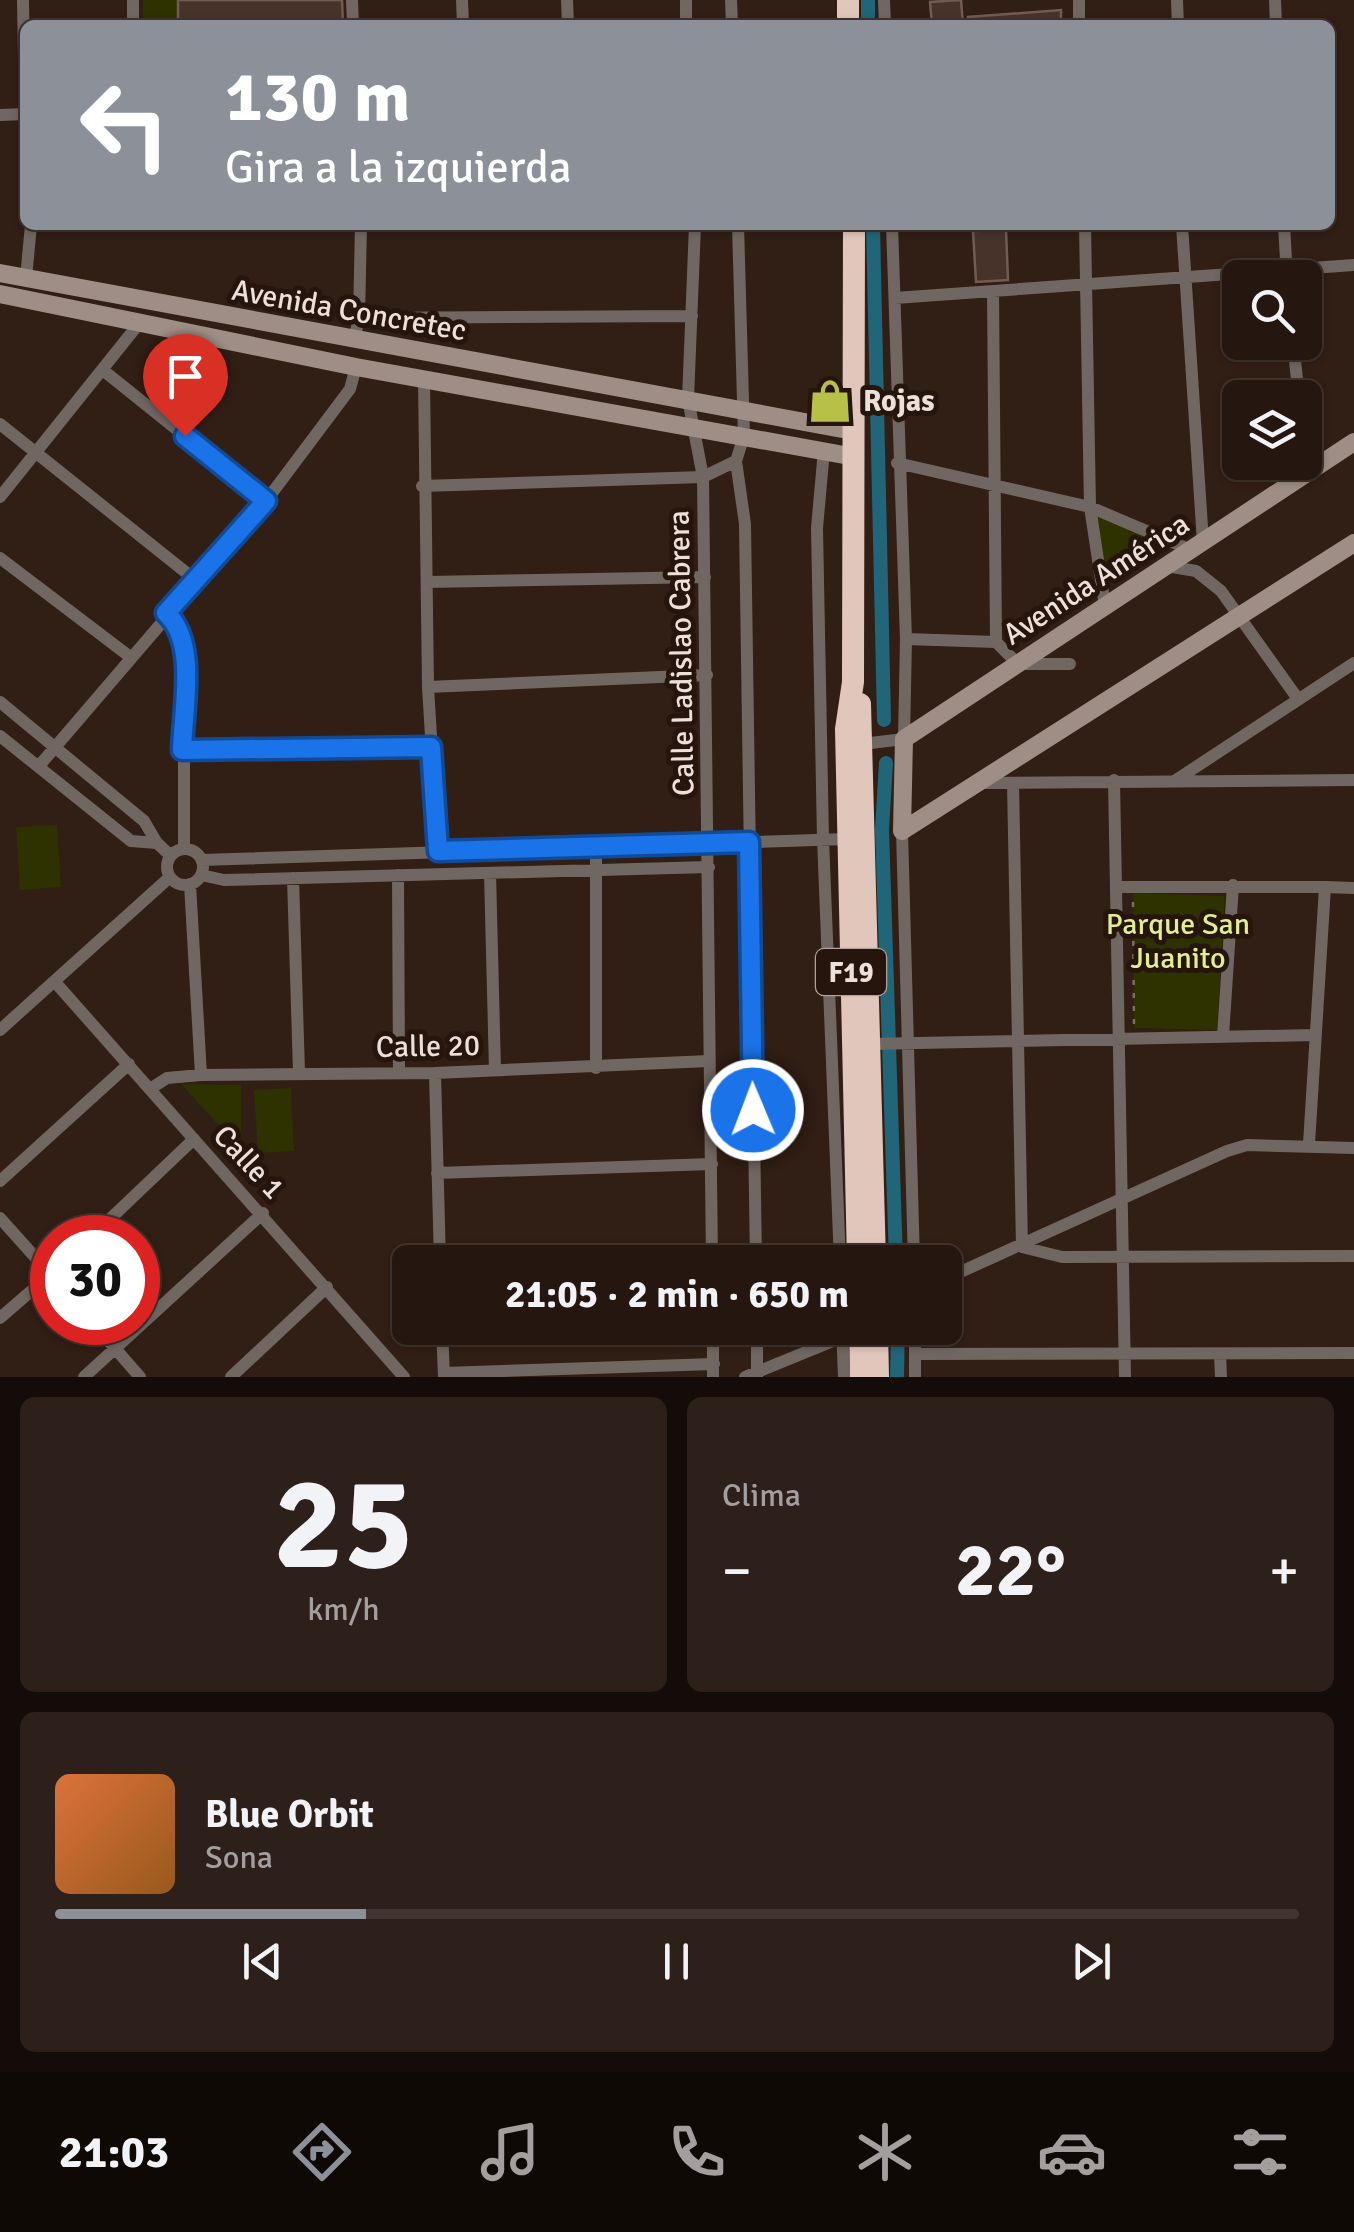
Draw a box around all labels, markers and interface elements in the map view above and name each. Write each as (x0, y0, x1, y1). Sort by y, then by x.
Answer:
text: 130 m (225, 54, 410, 140)
icon: left (60, 60, 190, 190)
text: Gira a la izquierda (225, 140, 572, 195)
map controls (1222, 260, 1322, 480)
button: search (1222, 260, 1322, 360)
street label: Avenida Concretec (229, 272, 469, 349)
pin (143, 334, 228, 437)
icon: arrive (158, 349, 213, 404)
shop icon: Rojas (806, 377, 854, 425)
button: layers (1222, 380, 1322, 480)
place label: Rojas (863, 383, 934, 420)
street label: Avenida América (996, 505, 1196, 653)
street label: Calle Ladislao Cabrera (661, 510, 702, 796)
park label: Parque San Juanito (1106, 906, 1250, 977)
road number: F19 (816, 949, 886, 995)
street label: Calle 20 (376, 1027, 480, 1066)
position arrow (701, 1058, 805, 1162)
street label: Calle 1 (205, 1118, 292, 1207)
speed limit sign: 30 (30, 1215, 160, 1345)
text: 21:05 · 2 min · 650 m (505, 1271, 849, 1318)
text: 25 (273, 1445, 414, 1605)
text: Clima (722, 1476, 801, 1515)
text: 22° (955, 1524, 1066, 1617)
text: − (722, 1537, 752, 1605)
text: + (1269, 1537, 1299, 1605)
text: km/h (307, 1590, 380, 1629)
text: Blue Orbit (205, 1791, 374, 1838)
text: Sona (205, 1838, 273, 1877)
icon: previous (235, 1934, 290, 1989)
icon: pause (649, 1934, 704, 1989)
icon: next (1064, 1934, 1119, 1989)
icon: directions (287, 2117, 357, 2187)
icon: music (475, 2117, 545, 2187)
icon: phone (662, 2117, 732, 2187)
icon: climate (850, 2117, 920, 2187)
icon: car (1037, 2117, 1107, 2187)
icon: filters (1225, 2117, 1295, 2187)
text: 21:03 (59, 2125, 169, 2180)

